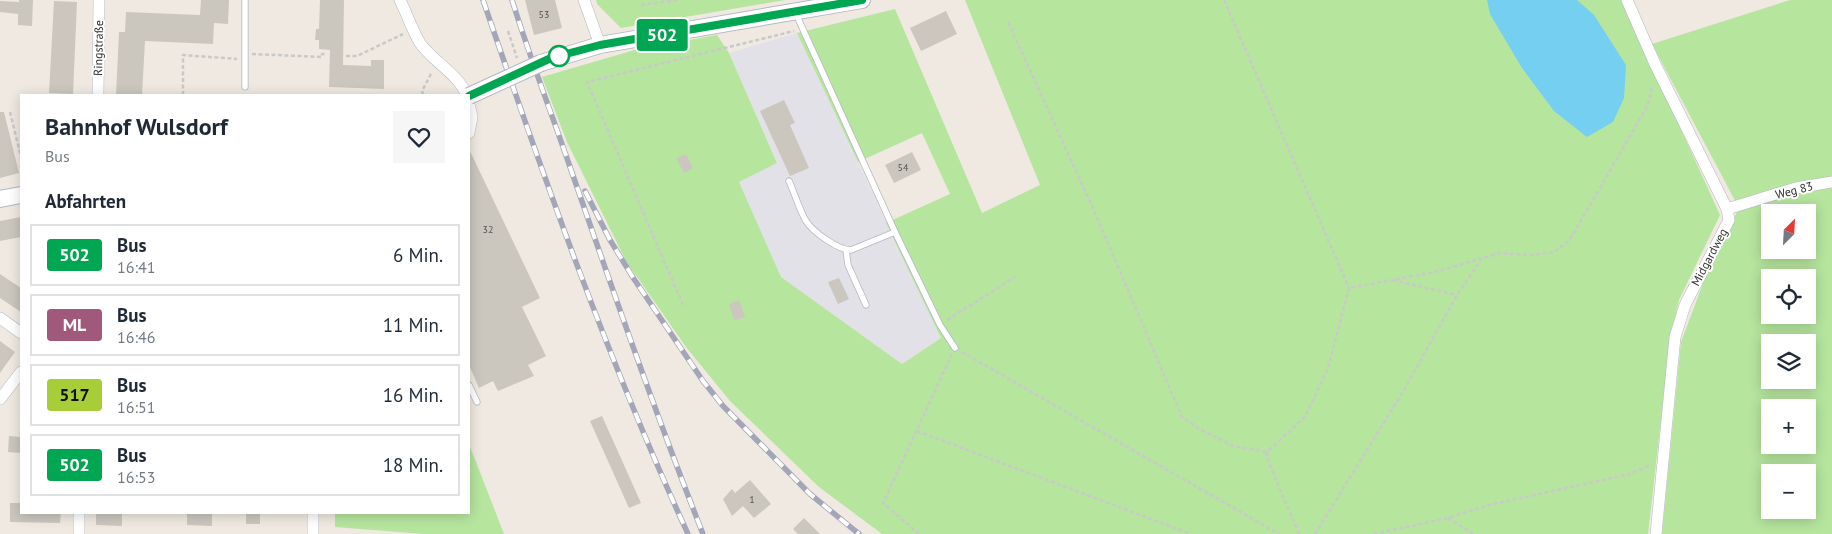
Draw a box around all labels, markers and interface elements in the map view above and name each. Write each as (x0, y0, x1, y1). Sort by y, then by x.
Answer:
house number: 53 (539, 8, 549, 21)
line badge: 502 (633, 19, 691, 51)
street label: Ringstraße (90, 20, 106, 76)
text: 502 (647, 23, 677, 46)
unlabelled marker (548, 45, 570, 67)
text: Bahnhof Wulsdorf (45, 111, 228, 142)
button: heart (393, 111, 445, 163)
text: Bus (45, 146, 70, 166)
house number: 54 (898, 161, 909, 174)
street label: Weg 83 (1774, 178, 1814, 202)
text: Abfahrten (45, 189, 126, 213)
north arrow (1761, 204, 1816, 259)
map controls (1761, 204, 1816, 519)
house number: 32 (483, 223, 493, 236)
street label: Midgardweg (1688, 226, 1730, 288)
text: Bus (117, 233, 146, 257)
text: 502 (59, 243, 90, 266)
text: 6 Min. (393, 243, 443, 267)
text: 16:41 (117, 257, 155, 277)
button: locate (1761, 269, 1816, 324)
text: Bus (117, 303, 146, 327)
text: ML (63, 313, 86, 336)
text: 11 Min. (383, 313, 443, 337)
text: 16:46 (117, 327, 155, 347)
button: layers (1761, 334, 1816, 389)
text: Bus (117, 373, 146, 397)
text: 517 (59, 383, 90, 406)
text: 16 Min. (383, 383, 443, 407)
text: 16:51 (117, 397, 155, 417)
button: + (1761, 399, 1816, 454)
text: Bus (117, 443, 146, 467)
text: 502 (59, 453, 90, 476)
text: 18 Min. (383, 453, 443, 477)
button: − (1761, 464, 1816, 519)
text: 16:53 (117, 467, 155, 487)
house number: 1 (749, 493, 755, 506)

